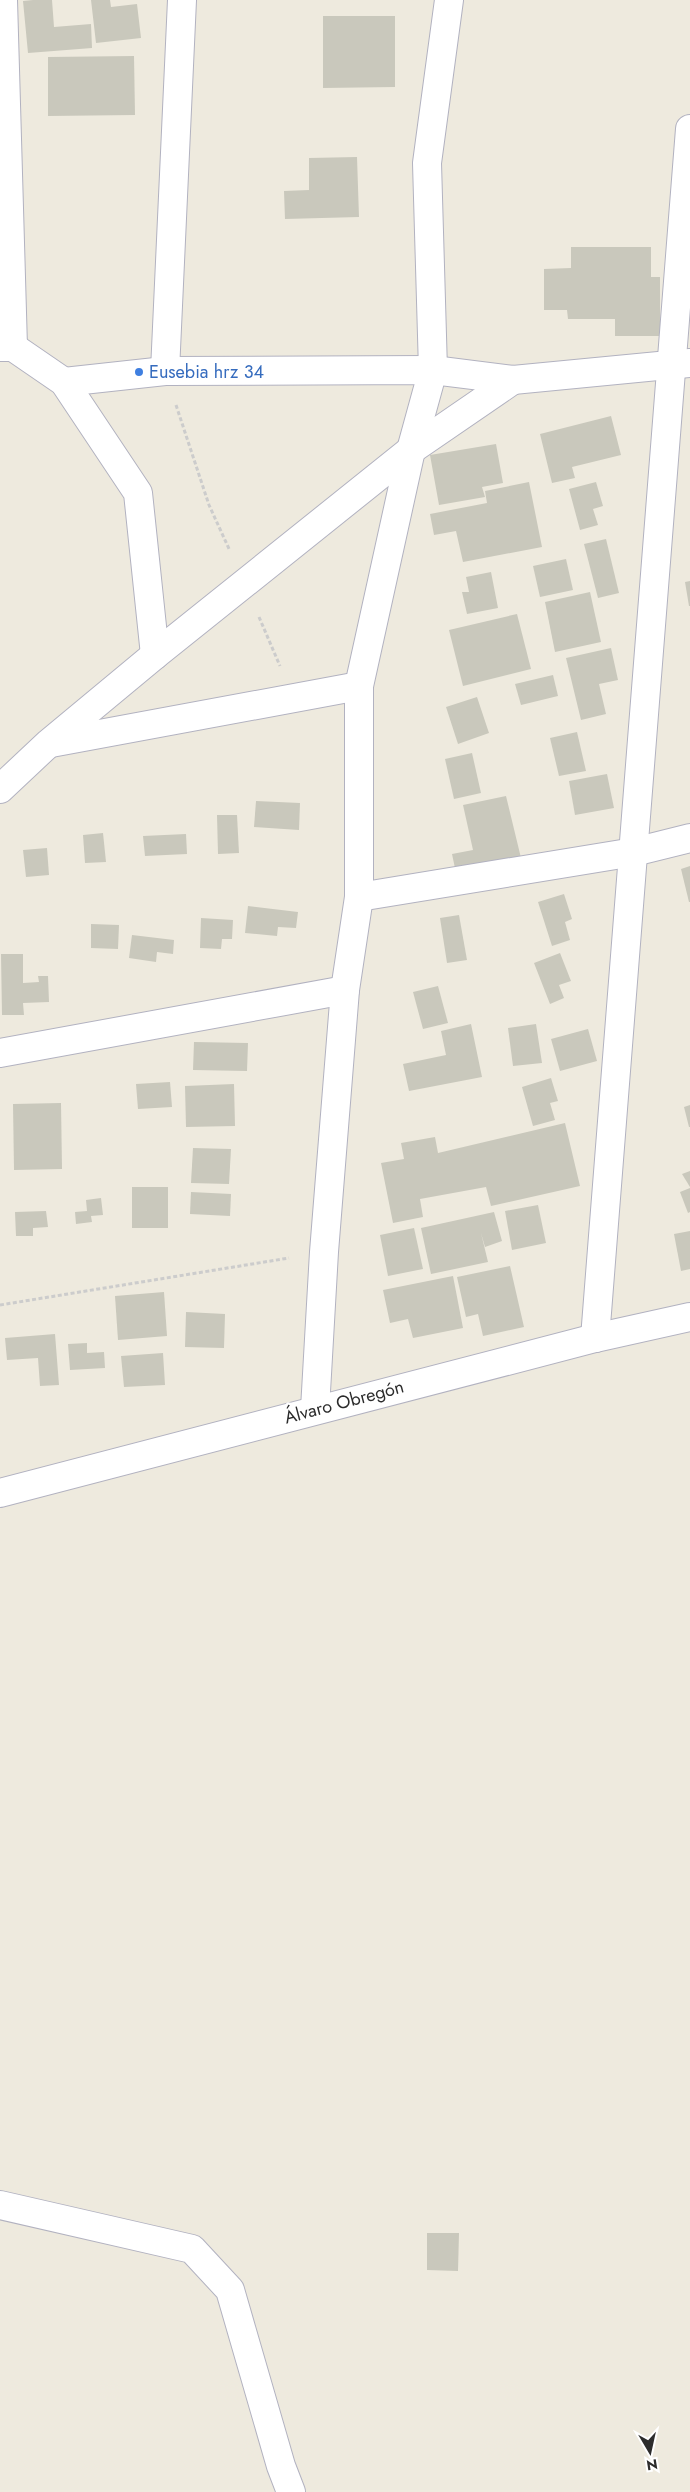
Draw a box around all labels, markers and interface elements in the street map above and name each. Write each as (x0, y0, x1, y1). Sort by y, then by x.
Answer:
place label: Eusebia hrz 34 (149, 359, 264, 385)
marker: Eusebia hrz 34 (133, 366, 145, 378)
street label: Álvaro Obregón (281, 1374, 407, 1430)
north arrow (625, 2427, 675, 2477)
text: N (645, 2454, 659, 2476)

